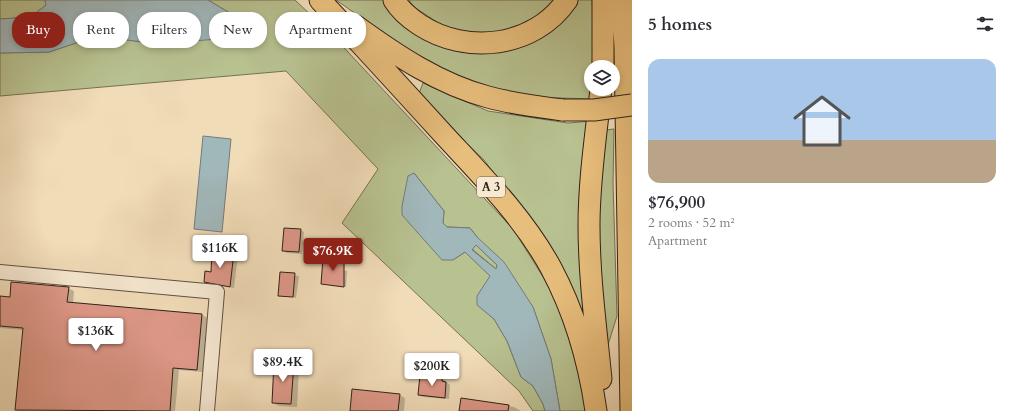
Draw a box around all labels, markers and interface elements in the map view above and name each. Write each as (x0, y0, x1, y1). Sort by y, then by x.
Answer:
chip: Buy (12, 12, 65, 48)
chip: Rent (73, 12, 129, 48)
chip: Filters (137, 12, 201, 48)
chip: New (209, 12, 267, 48)
chip: Apartment (275, 12, 366, 48)
text: 5 homes (648, 13, 712, 36)
icon: filters (974, 13, 996, 35)
map controls (584, 60, 620, 96)
button: layers (584, 60, 620, 96)
icon: home (786, 85, 858, 157)
road number: A 3 (477, 177, 505, 197)
text: $76,900 (648, 191, 705, 214)
text: 2 rooms · 52 m² (648, 214, 735, 232)
text: Apartment (648, 232, 707, 250)
pin: $116K (192, 235, 248, 269)
pin: $76.9K (300, 238, 366, 272)
text: $116K (201, 239, 239, 257)
text: $76.9K (313, 242, 353, 260)
pin: $136K (68, 318, 124, 352)
text: $136K (77, 322, 115, 340)
pin: $89.4K (250, 349, 316, 383)
text: $89.4K (263, 353, 303, 371)
pin: $200K (404, 353, 460, 387)
text: $200K (413, 357, 451, 375)

